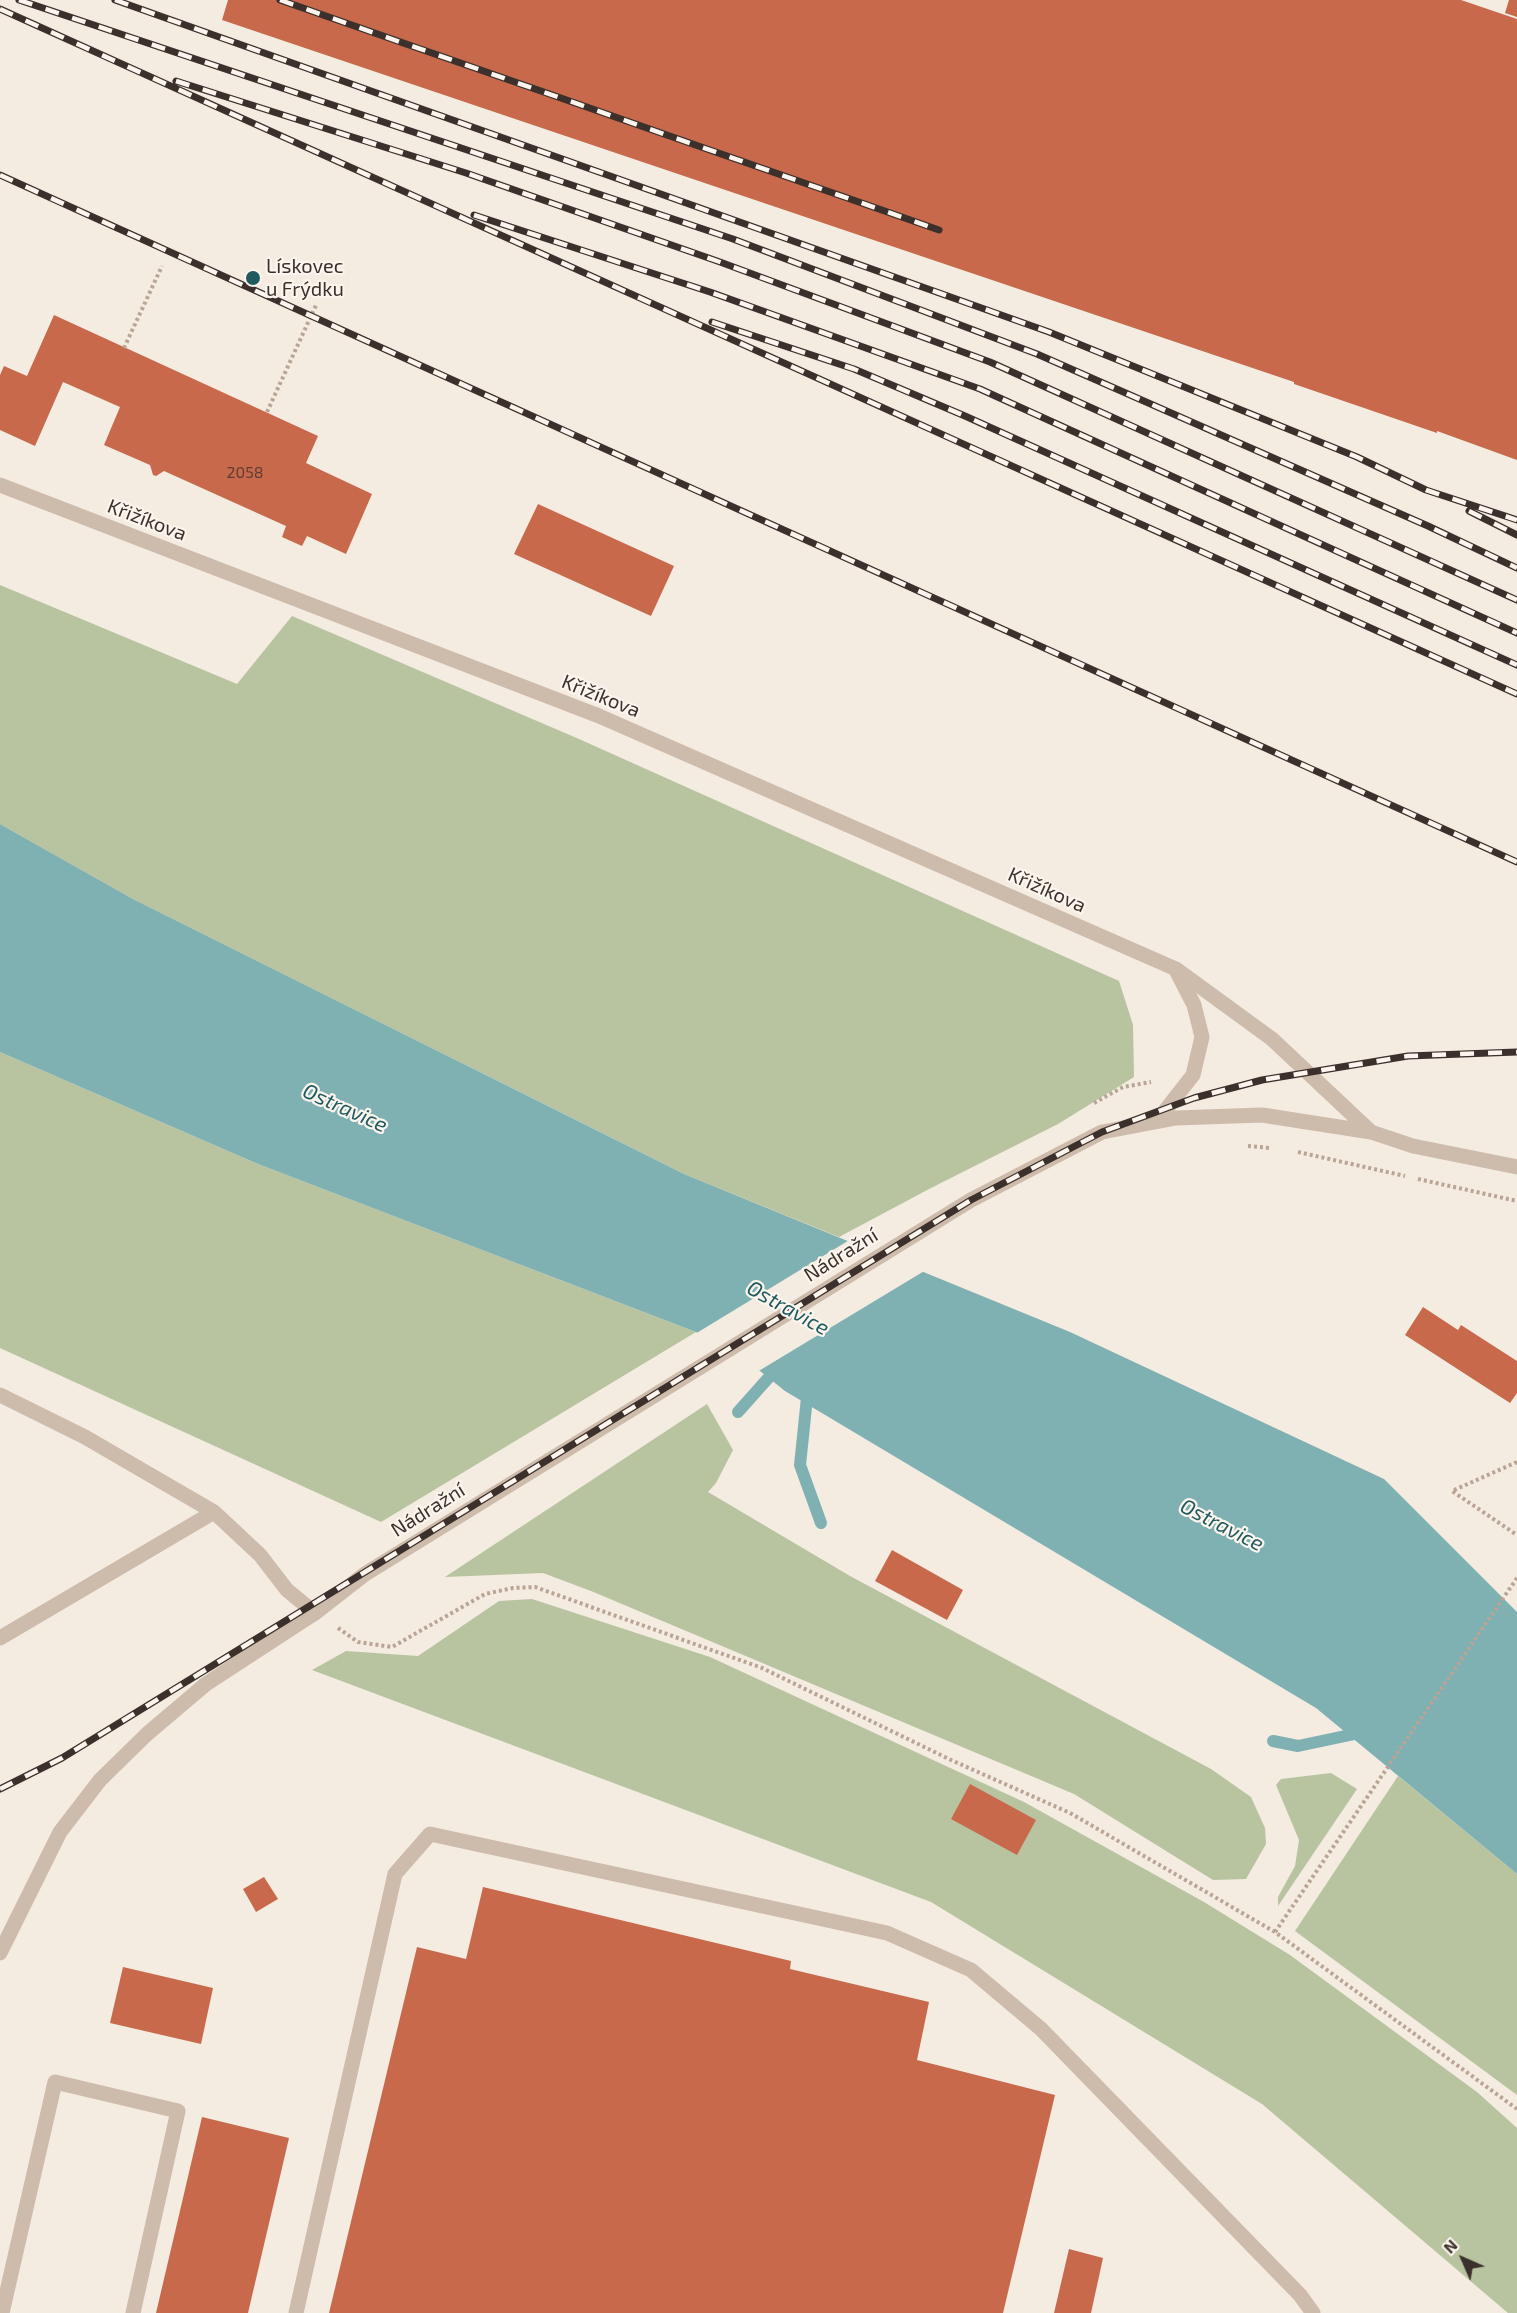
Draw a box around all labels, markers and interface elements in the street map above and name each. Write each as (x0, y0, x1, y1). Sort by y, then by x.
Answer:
place label: Lískovec u Frýdku (266, 254, 344, 301)
marker: Lískovec u Frýdku (244, 269, 262, 287)
house number: 2058 (227, 463, 263, 483)
street label: Křižíkova (104, 494, 190, 546)
street label: Křižíkova (558, 669, 644, 723)
street label: Křižíkova (1004, 862, 1090, 918)
water label: Ostravice (299, 1078, 391, 1138)
street label: Nádražní (800, 1223, 882, 1287)
water label: Ostravice (742, 1275, 834, 1341)
street label: Nádražní (387, 1478, 469, 1542)
water label: Ostravice (1176, 1493, 1268, 1557)
north arrow (1433, 2229, 1493, 2289)
text: N (1439, 2235, 1461, 2257)

